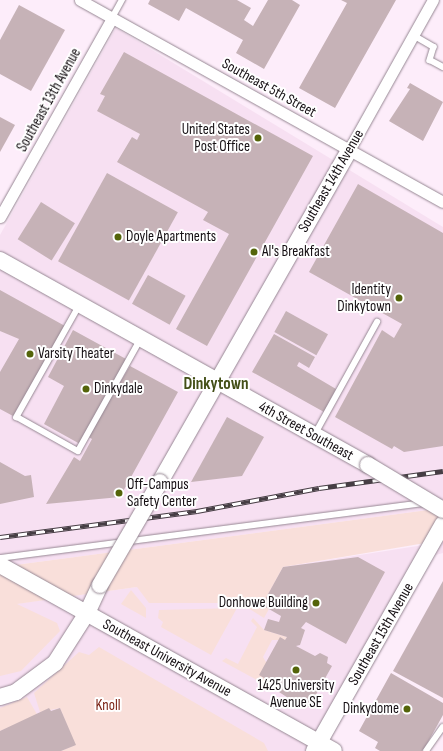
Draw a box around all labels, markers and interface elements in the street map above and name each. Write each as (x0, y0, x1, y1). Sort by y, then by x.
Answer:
street label: Southeast 13th Avenue (13, 45, 85, 155)
street label: Southeast 5th Street (219, 55, 319, 121)
place label: United States Post Office (182, 120, 250, 155)
street label: Southeast 14th Avenue (294, 126, 368, 236)
marker: United States Post Office (253, 133, 263, 143)
place label: Doyle Apartments (126, 228, 216, 246)
marker: Doyle Apartments (113, 232, 123, 242)
place label: Al's Breakfast (262, 243, 330, 261)
marker: Al's Breakfast (249, 247, 259, 257)
place label: Identity Dinkytown (337, 280, 391, 315)
marker: Identity Dinkytown (394, 293, 404, 303)
place label: Varsity Theater (38, 345, 114, 363)
marker: Varsity Theater (25, 349, 35, 359)
district label: Dinkytown (184, 375, 248, 395)
place label: Dinkydale (94, 380, 143, 398)
marker: Dinkydale (81, 384, 91, 394)
street label: 4th Street Southeast (256, 398, 356, 464)
place label: Off-Campus Safety Center (127, 475, 196, 510)
marker: Off-Campus Safety Center (114, 488, 124, 498)
street label: Southeast 15th Avenue (344, 580, 418, 688)
place label: Donhowe Building (219, 594, 308, 612)
marker: Donhowe Building (311, 598, 321, 608)
street label: Southeast University Avenue (100, 615, 234, 701)
marker: 1425 University Avenue SE (291, 665, 301, 675)
place label: 1425 University Avenue SE (257, 676, 335, 711)
park label: Knoll (96, 697, 120, 715)
place label: Dinkydome (343, 700, 399, 718)
marker: Dinkydome (402, 704, 412, 714)

